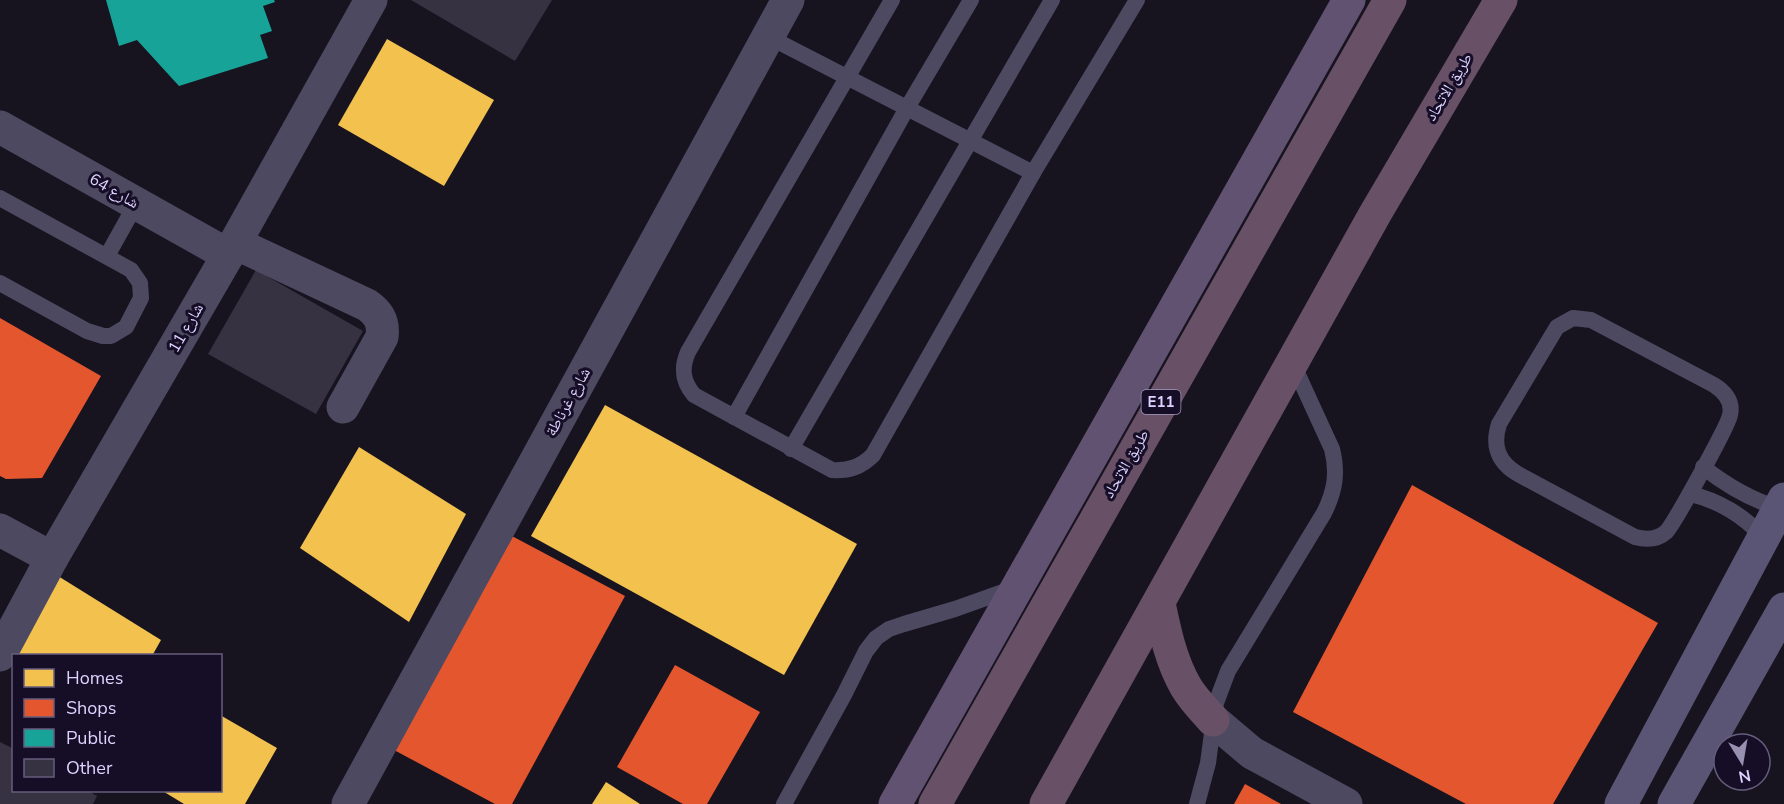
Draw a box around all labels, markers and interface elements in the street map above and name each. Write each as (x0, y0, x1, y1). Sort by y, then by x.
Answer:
street label: طريق الاتحاد (1420, 49, 1478, 125)
street label: شارع 64 (85, 168, 143, 214)
street label: شارع 11 (163, 299, 209, 357)
street label: شارع غرناطة (540, 364, 596, 440)
road number: E11 (1142, 390, 1180, 414)
street label: طريق الاتحاد (1098, 426, 1154, 502)
legend (12, 654, 222, 792)
text: Homes (66, 666, 123, 690)
text: Shops (66, 696, 116, 720)
text: Public (66, 726, 116, 750)
north arrow (1712, 732, 1772, 792)
text: Other (66, 756, 113, 780)
text: N (1737, 764, 1753, 788)

